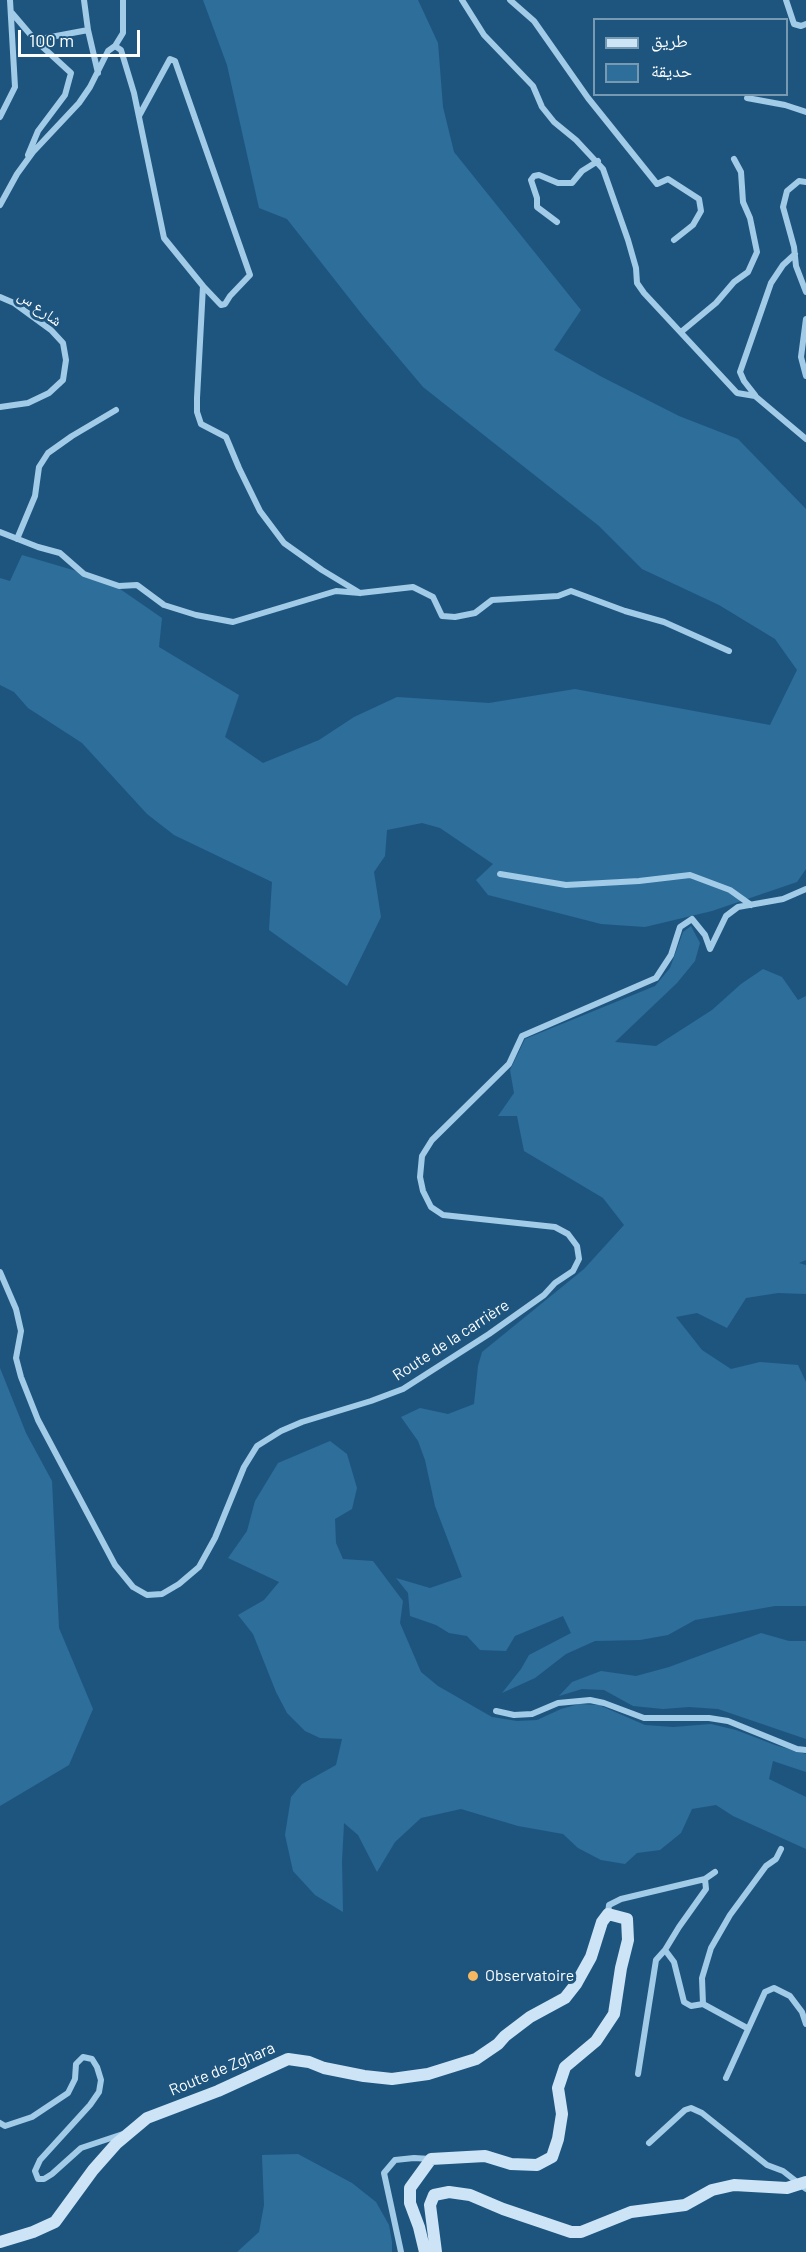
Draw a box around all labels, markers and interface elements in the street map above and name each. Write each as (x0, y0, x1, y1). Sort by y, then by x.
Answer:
scale bar (21, 18, 142, 56)
legend (593, 18, 788, 96)
text: 100 m (29, 29, 74, 51)
text: طريق (651, 29, 688, 51)
text: حديقة (651, 59, 692, 81)
street label: شارع ﺱ (14, 286, 66, 330)
street label: Route de la carrière (389, 1295, 513, 1385)
place label: Observatoire (485, 1966, 574, 1986)
marker: Observatoire (466, 1969, 480, 1983)
street label: Route de Zghara (166, 2038, 278, 2100)

